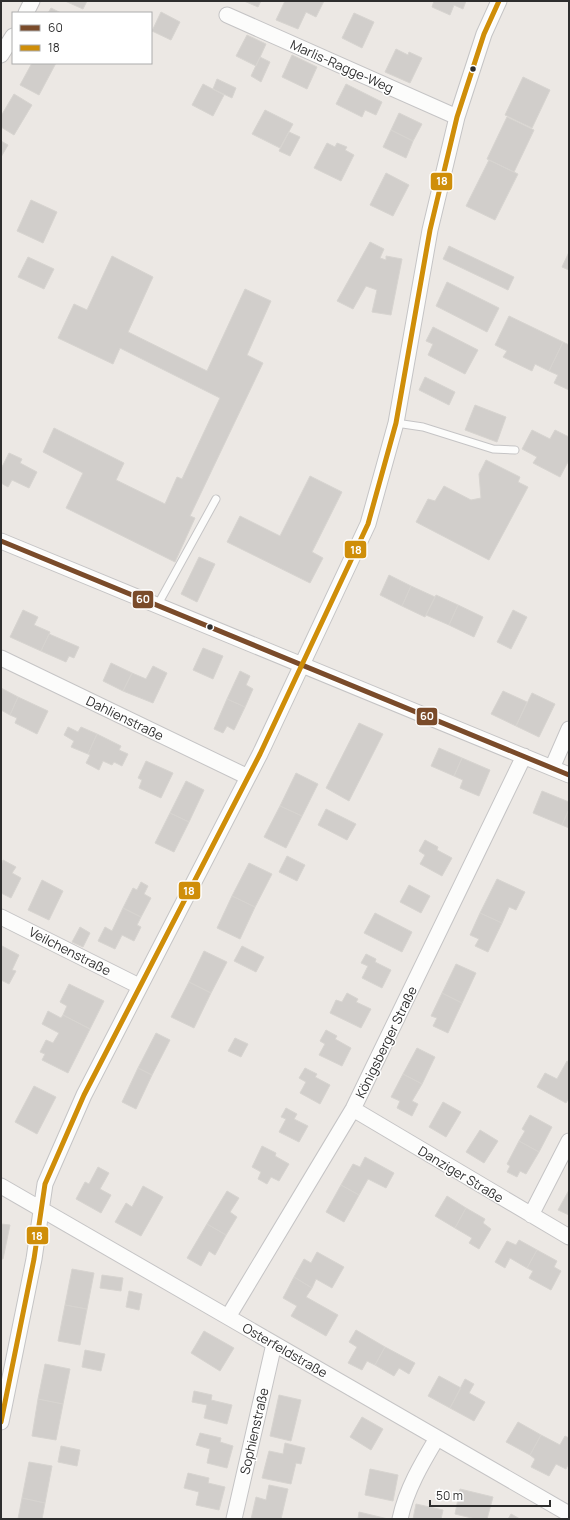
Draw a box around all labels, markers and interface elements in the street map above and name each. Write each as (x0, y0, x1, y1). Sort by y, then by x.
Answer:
legend (12, 12, 152, 64)
text: 60 (48, 19, 63, 36)
street label: Marlis-Ragge-Weg (288, 35, 396, 97)
text: 18 (48, 39, 60, 56)
unlabelled marker (468, 64, 478, 74)
line badge: 18 (430, 172, 453, 191)
text: 18 (436, 173, 448, 188)
line badge: 18 (344, 540, 367, 559)
text: 18 (350, 542, 362, 557)
line badge: 60 (132, 590, 154, 609)
text: 60 (136, 591, 150, 606)
unlabelled marker (205, 622, 215, 632)
street label: Dahlienstraße (83, 692, 167, 745)
line badge: 60 (416, 707, 438, 726)
text: 60 (420, 708, 434, 723)
line badge: 18 (178, 881, 201, 900)
text: 18 (183, 883, 195, 898)
street label: Veilchenstraße (26, 923, 114, 980)
street label: Königsberger Straße (351, 983, 421, 1101)
street label: Danziger Straße (415, 1141, 507, 1207)
line badge: 18 (26, 1226, 49, 1245)
text: 18 (31, 1228, 43, 1243)
street label: Osterfeldstraße (239, 1318, 331, 1382)
street label: Sophienstraße (235, 1386, 273, 1476)
scale bar (430, 1482, 550, 1508)
text: 50 m (436, 1487, 463, 1504)

